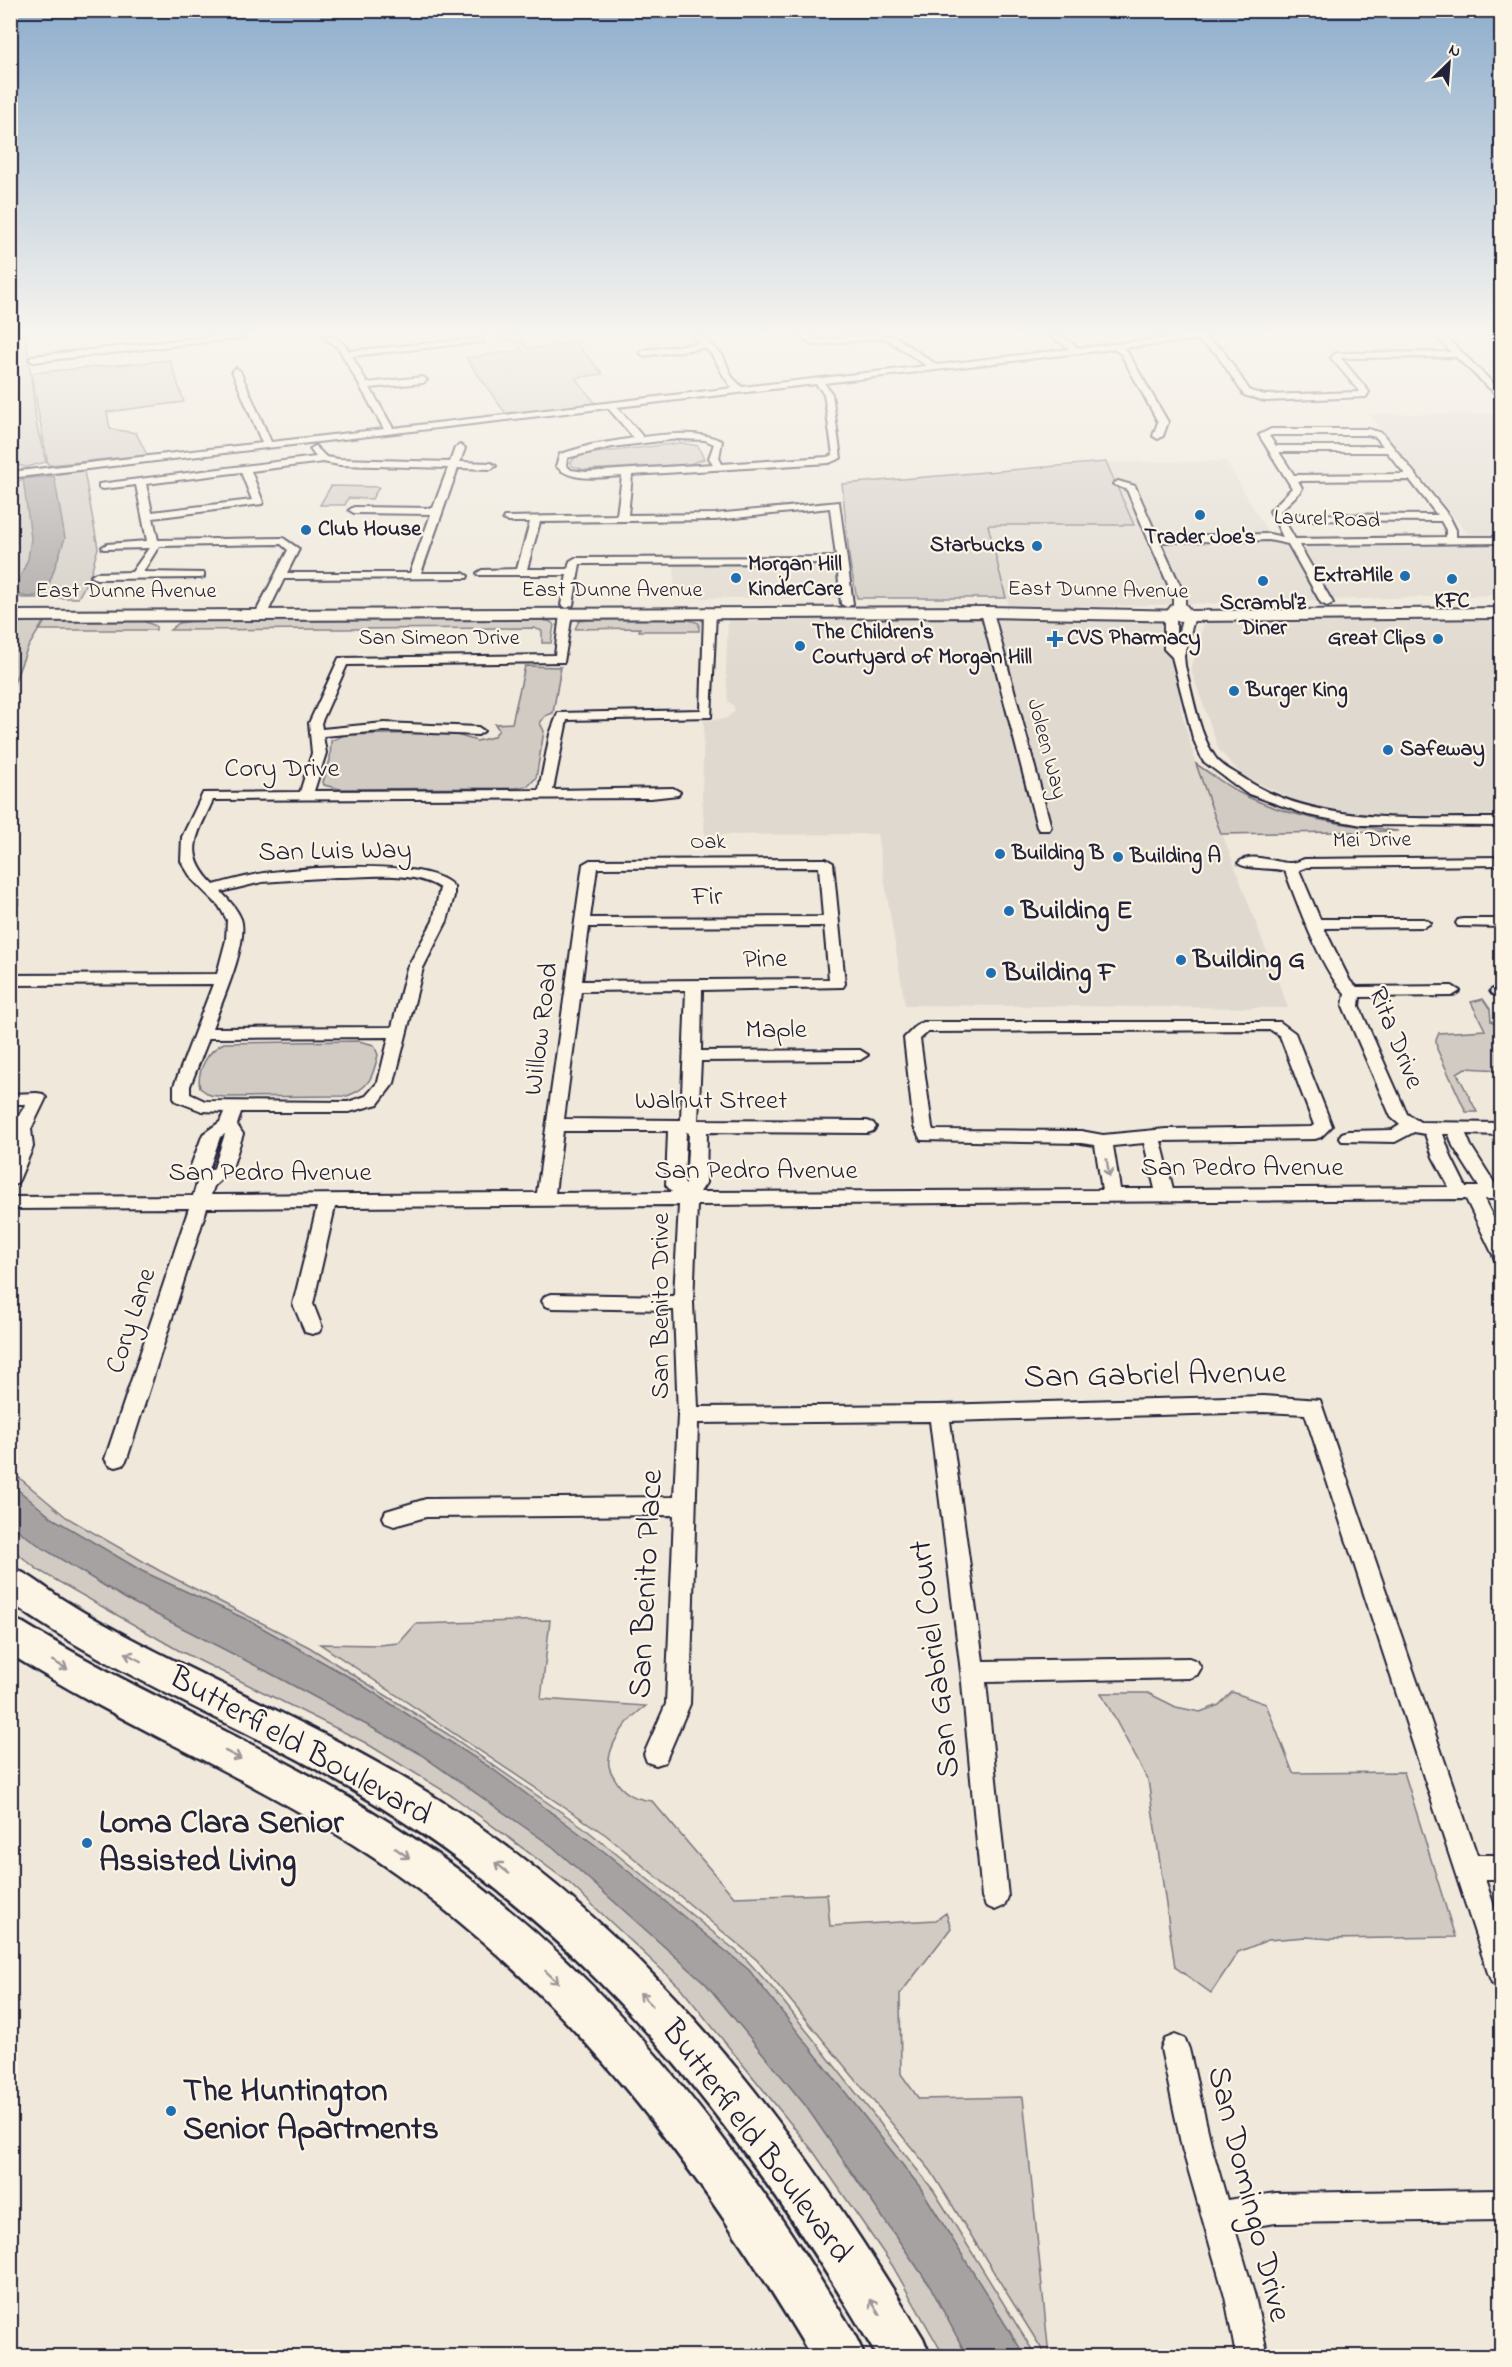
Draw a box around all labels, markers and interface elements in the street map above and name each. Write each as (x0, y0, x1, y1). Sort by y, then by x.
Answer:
north arrow (1419, 33, 1479, 93)
text: N (1445, 38, 1465, 64)
street label: Laurel Road (1273, 502, 1381, 538)
marker: Trader Joe's (1193, 508, 1207, 522)
place label: Club House (318, 514, 422, 546)
place label: Trader Joe's (1144, 522, 1256, 554)
marker: Club House (299, 523, 313, 537)
place label: Starbucks (930, 530, 1025, 562)
marker: Starbucks (1030, 539, 1044, 553)
place label: Morgan Hill KinderCare (748, 549, 844, 606)
place label: ExtraMile (1313, 560, 1394, 592)
marker: ExtraMile (1398, 569, 1412, 583)
marker: Morgan Hill KinderCare (729, 571, 743, 585)
marker: KFC (1445, 572, 1459, 586)
street label: East Dunne Avenue (1007, 573, 1189, 609)
marker: Scrambl'z Diner (1256, 574, 1270, 588)
street label: East Dunne Avenue (522, 575, 703, 607)
street label: East Dunne Avenue (36, 576, 217, 608)
place label: KFC (1434, 586, 1470, 618)
place label: Scrambl'z Diner (1220, 588, 1307, 645)
place label: The Children's Courtyard of Morgan Hill (812, 617, 1032, 675)
street label: San Simeon Drive (358, 623, 520, 655)
place label: CVS Pharmacy (1067, 623, 1201, 656)
place label: Great Clips (1328, 623, 1426, 655)
marker: CVS Pharmacy (1048, 632, 1062, 646)
marker: Great Clips (1431, 632, 1445, 646)
marker: The Children's Courtyard of Morgan Hill (793, 639, 807, 653)
place label: Burger King (1245, 675, 1348, 708)
marker: Burger King (1227, 684, 1241, 698)
street label: Joleen Way (1016, 695, 1075, 803)
place label: Safeway (1400, 734, 1485, 767)
marker: Safeway (1381, 743, 1395, 757)
street label: Cory Drive (224, 750, 341, 789)
street label: Mei Drive (1332, 824, 1412, 858)
street label: Oak (690, 827, 726, 859)
street label: San Luis Way (258, 831, 412, 873)
place label: Building B (1011, 838, 1105, 871)
place label: Building A (1129, 841, 1221, 874)
marker: Building B (993, 847, 1007, 861)
marker: Building A (1111, 850, 1125, 864)
street label: Fir (691, 878, 723, 917)
place label: Building E (1019, 892, 1133, 932)
marker: Building E (1002, 904, 1016, 918)
street label: Pine (743, 940, 788, 980)
place label: Building G (1191, 941, 1305, 981)
marker: Building G (1174, 953, 1188, 967)
place label: Building F (1001, 954, 1116, 994)
street label: Willow Road (515, 960, 569, 1098)
marker: Building F (984, 966, 998, 980)
street label: Rita Drive (1357, 981, 1433, 1096)
street label: Maple (745, 1011, 808, 1050)
street label: Walnut Street (635, 1082, 787, 1121)
street label: San Pedro Avenue (1140, 1149, 1344, 1188)
street label: San Pedro Avenue (654, 1152, 858, 1191)
street label: San Pedro Avenue (168, 1154, 372, 1193)
one-way arrow (1102, 1158, 1113, 1178)
street label: San Benito Drive (642, 1212, 681, 1399)
street label: Cory Lane (97, 1262, 168, 1379)
street label: San Gabriel Avenue (1023, 1350, 1287, 1402)
street label: San Benito Place (617, 1468, 677, 1700)
street label: San Gabriel Court (898, 1537, 974, 1781)
one-way arrow (125, 1650, 143, 1662)
street label: Butterfield Boulevard (159, 1654, 440, 1839)
one-way arrow (51, 1659, 68, 1671)
one-way arrow (224, 1750, 242, 1761)
place label: Loma Clara Senior Assisted Living (99, 1800, 344, 1887)
marker: Loma Clara Senior Assisted Living (80, 1836, 94, 1850)
one-way arrow (393, 1847, 409, 1859)
one-way arrow (494, 1861, 510, 1874)
one-way arrow (544, 1969, 559, 1983)
one-way arrow (639, 1992, 653, 2007)
street label: Butterfield Boulevard (648, 2009, 864, 2274)
street label: San Domingo Drive (1193, 2061, 1303, 2327)
place label: The Huntington Senior Apartments (183, 2068, 439, 2154)
marker: The Huntington Senior Apartments (164, 2104, 178, 2118)
one-way arrow (869, 2298, 882, 2315)

